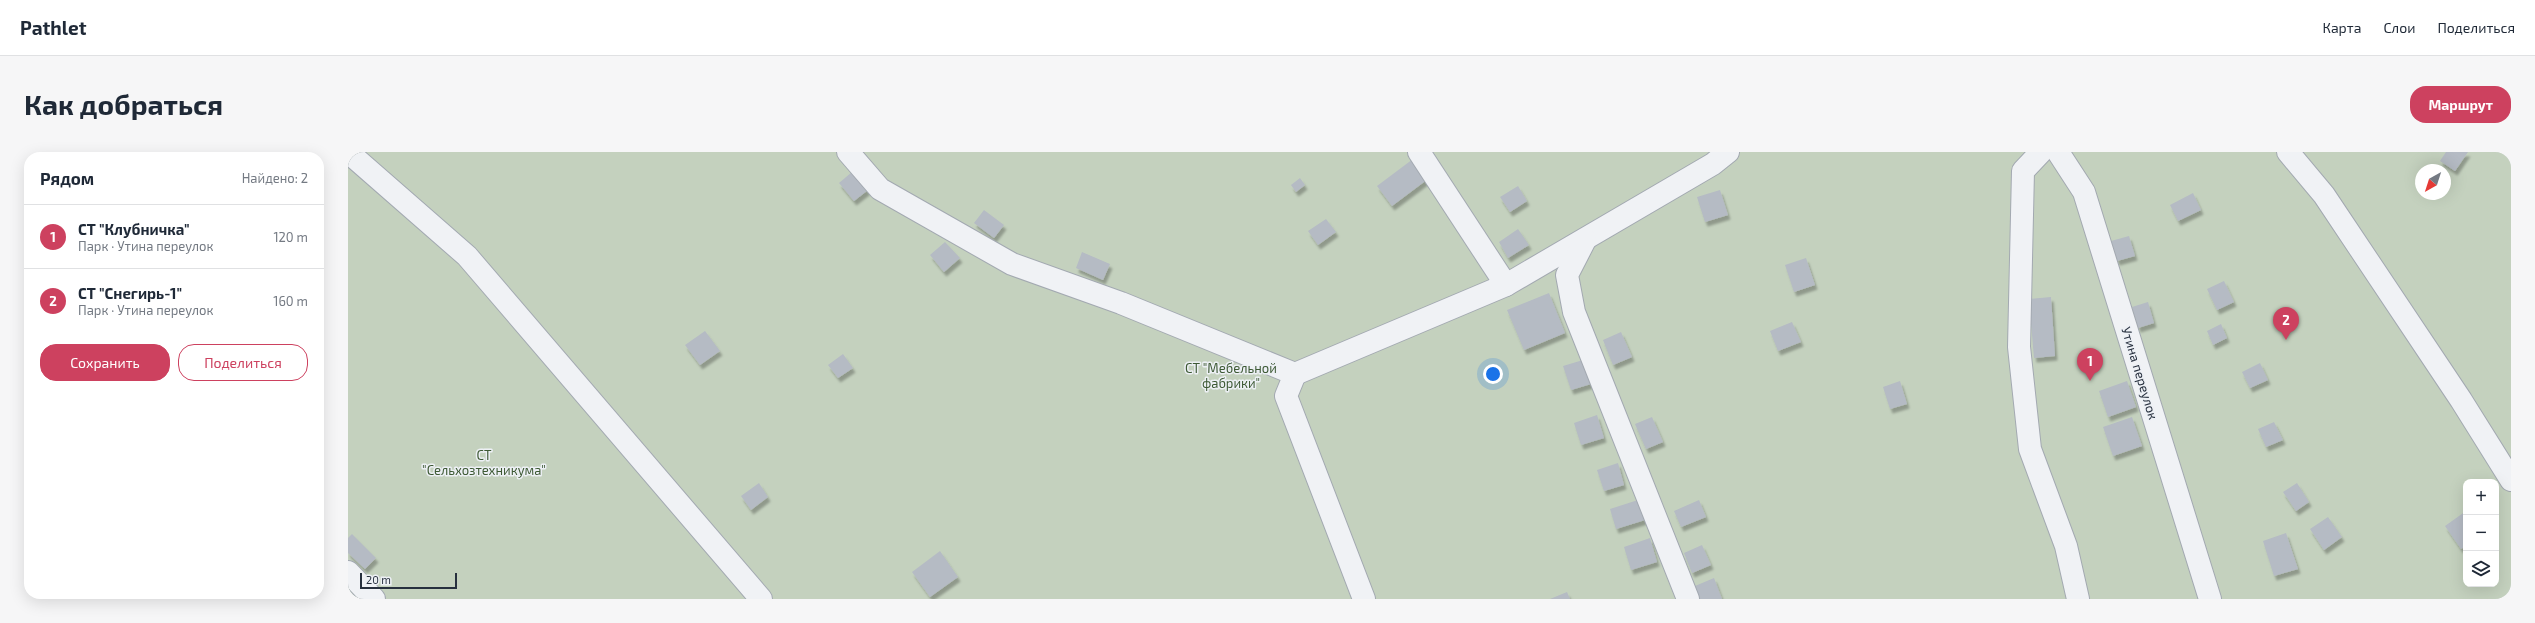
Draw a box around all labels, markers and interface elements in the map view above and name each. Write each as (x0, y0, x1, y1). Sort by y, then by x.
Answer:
text: Pathlet (20, 16, 86, 39)
text: Карта (2322, 19, 2361, 36)
text: Слои (2383, 19, 2415, 36)
text: Поделиться (2437, 19, 2515, 36)
button: Маршрут (2410, 86, 2511, 123)
text: Как добраться (24, 87, 223, 121)
north arrow (2415, 164, 2451, 200)
text: Рядом (40, 168, 94, 188)
text: Найдено: 2 (242, 170, 308, 186)
text: СТ "Клубничка" (78, 220, 190, 238)
text: 1 (50, 229, 56, 245)
text: 120 m (273, 229, 308, 245)
text: Парк · Утина переулок (78, 238, 213, 254)
text: СТ "Снегирь-1" (78, 284, 182, 302)
text: 2 (49, 293, 57, 309)
text: 160 m (273, 293, 308, 309)
text: Парк · Утина переулок (78, 302, 213, 318)
pin: 2 (2273, 307, 2299, 340)
street label: Утина переулок (2118, 325, 2162, 421)
button: Сохранить (40, 344, 170, 381)
button: Поделиться (178, 344, 308, 381)
pin: 1 (2077, 348, 2103, 381)
park label: СТ "Мебельной фабрики" (1185, 360, 1277, 391)
your location (1483, 364, 1503, 384)
park label: СТ "Сельхозтехникума" (422, 447, 546, 478)
map controls (2463, 479, 2499, 587)
button: + (2463, 479, 2499, 515)
button: − (2463, 515, 2499, 551)
button: layers (2463, 551, 2499, 587)
scale bar (360, 571, 457, 590)
text: 20 m (366, 573, 391, 586)

